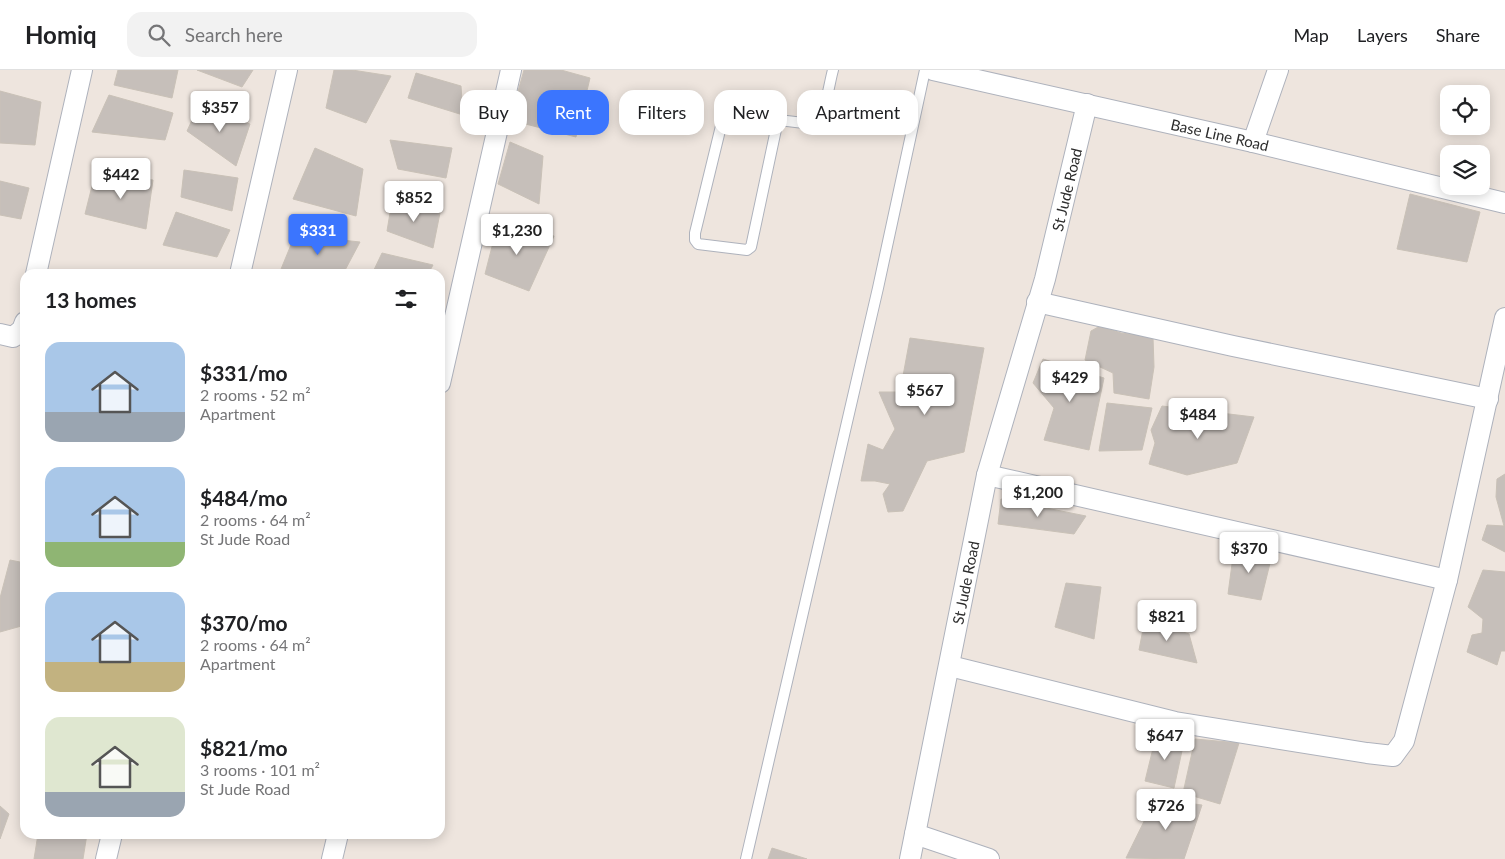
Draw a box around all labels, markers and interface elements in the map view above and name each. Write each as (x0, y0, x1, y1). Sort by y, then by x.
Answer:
search box (127, 12, 477, 57)
text: Homiq (25, 20, 97, 49)
icon: search (145, 21, 173, 49)
text: Search here (185, 23, 283, 46)
text: Map (1293, 24, 1329, 46)
text: Layers (1357, 24, 1408, 46)
text: Share (1436, 24, 1480, 46)
map controls (1440, 85, 1490, 195)
button: locate (1440, 85, 1490, 135)
pin: $357 (190, 90, 250, 133)
chip: Buy (460, 90, 527, 135)
chip: Rent (537, 90, 609, 135)
chip: Filters (619, 90, 704, 135)
chip: New (714, 90, 787, 135)
chip: Apartment (797, 90, 918, 135)
text: $357 (201, 97, 239, 116)
street label: Base Line Road (1169, 115, 1271, 155)
button: layers (1440, 145, 1490, 195)
street label: St Jude Road (1048, 146, 1085, 233)
pin: $442 (91, 158, 151, 200)
text: $442 (102, 164, 140, 183)
pin: $852 (384, 180, 444, 223)
text: $852 (395, 187, 433, 206)
pin: $331 (288, 214, 348, 256)
pin: $1,230 (476, 214, 558, 256)
text: $331 (299, 220, 337, 239)
text: $1,230 (492, 220, 542, 239)
icon: filters (392, 285, 420, 313)
text: 13 homes (45, 287, 136, 312)
text: $331/mo (200, 360, 288, 385)
pin: $429 (1040, 360, 1100, 403)
icon: home (85, 362, 145, 422)
text: $429 (1051, 367, 1089, 386)
pin: $567 (895, 374, 955, 416)
text: $567 (906, 380, 944, 399)
text: 2 rooms · 52 m² (200, 385, 311, 404)
pin: $484 (1168, 398, 1228, 440)
text: Apartment (200, 404, 275, 423)
text: $484 (1179, 404, 1217, 423)
pin: $1,200 (997, 476, 1079, 518)
text: $1,200 (1013, 482, 1063, 501)
text: $484/mo (200, 485, 288, 510)
icon: home (85, 487, 145, 547)
text: 2 rooms · 64 m² (200, 510, 311, 529)
text: St Jude Road (200, 529, 290, 548)
pin: $370 (1219, 532, 1279, 574)
text: $370 (1230, 538, 1268, 557)
street label: St Jude Road (948, 539, 983, 626)
pin: $821 (1137, 600, 1197, 642)
text: $821 (1148, 606, 1186, 625)
text: $370/mo (200, 610, 288, 635)
icon: home (85, 612, 145, 672)
text: 2 rooms · 64 m² (200, 635, 311, 654)
text: Apartment (200, 654, 275, 673)
pin: $647 (1135, 718, 1195, 761)
text: $647 (1146, 725, 1184, 744)
text: $821/mo (200, 735, 288, 760)
icon: home (85, 737, 145, 797)
text: 3 rooms · 101 m² (200, 760, 320, 779)
text: St Jude Road (200, 779, 290, 798)
pin: $726 (1136, 788, 1196, 831)
text: $726 (1147, 795, 1185, 814)

